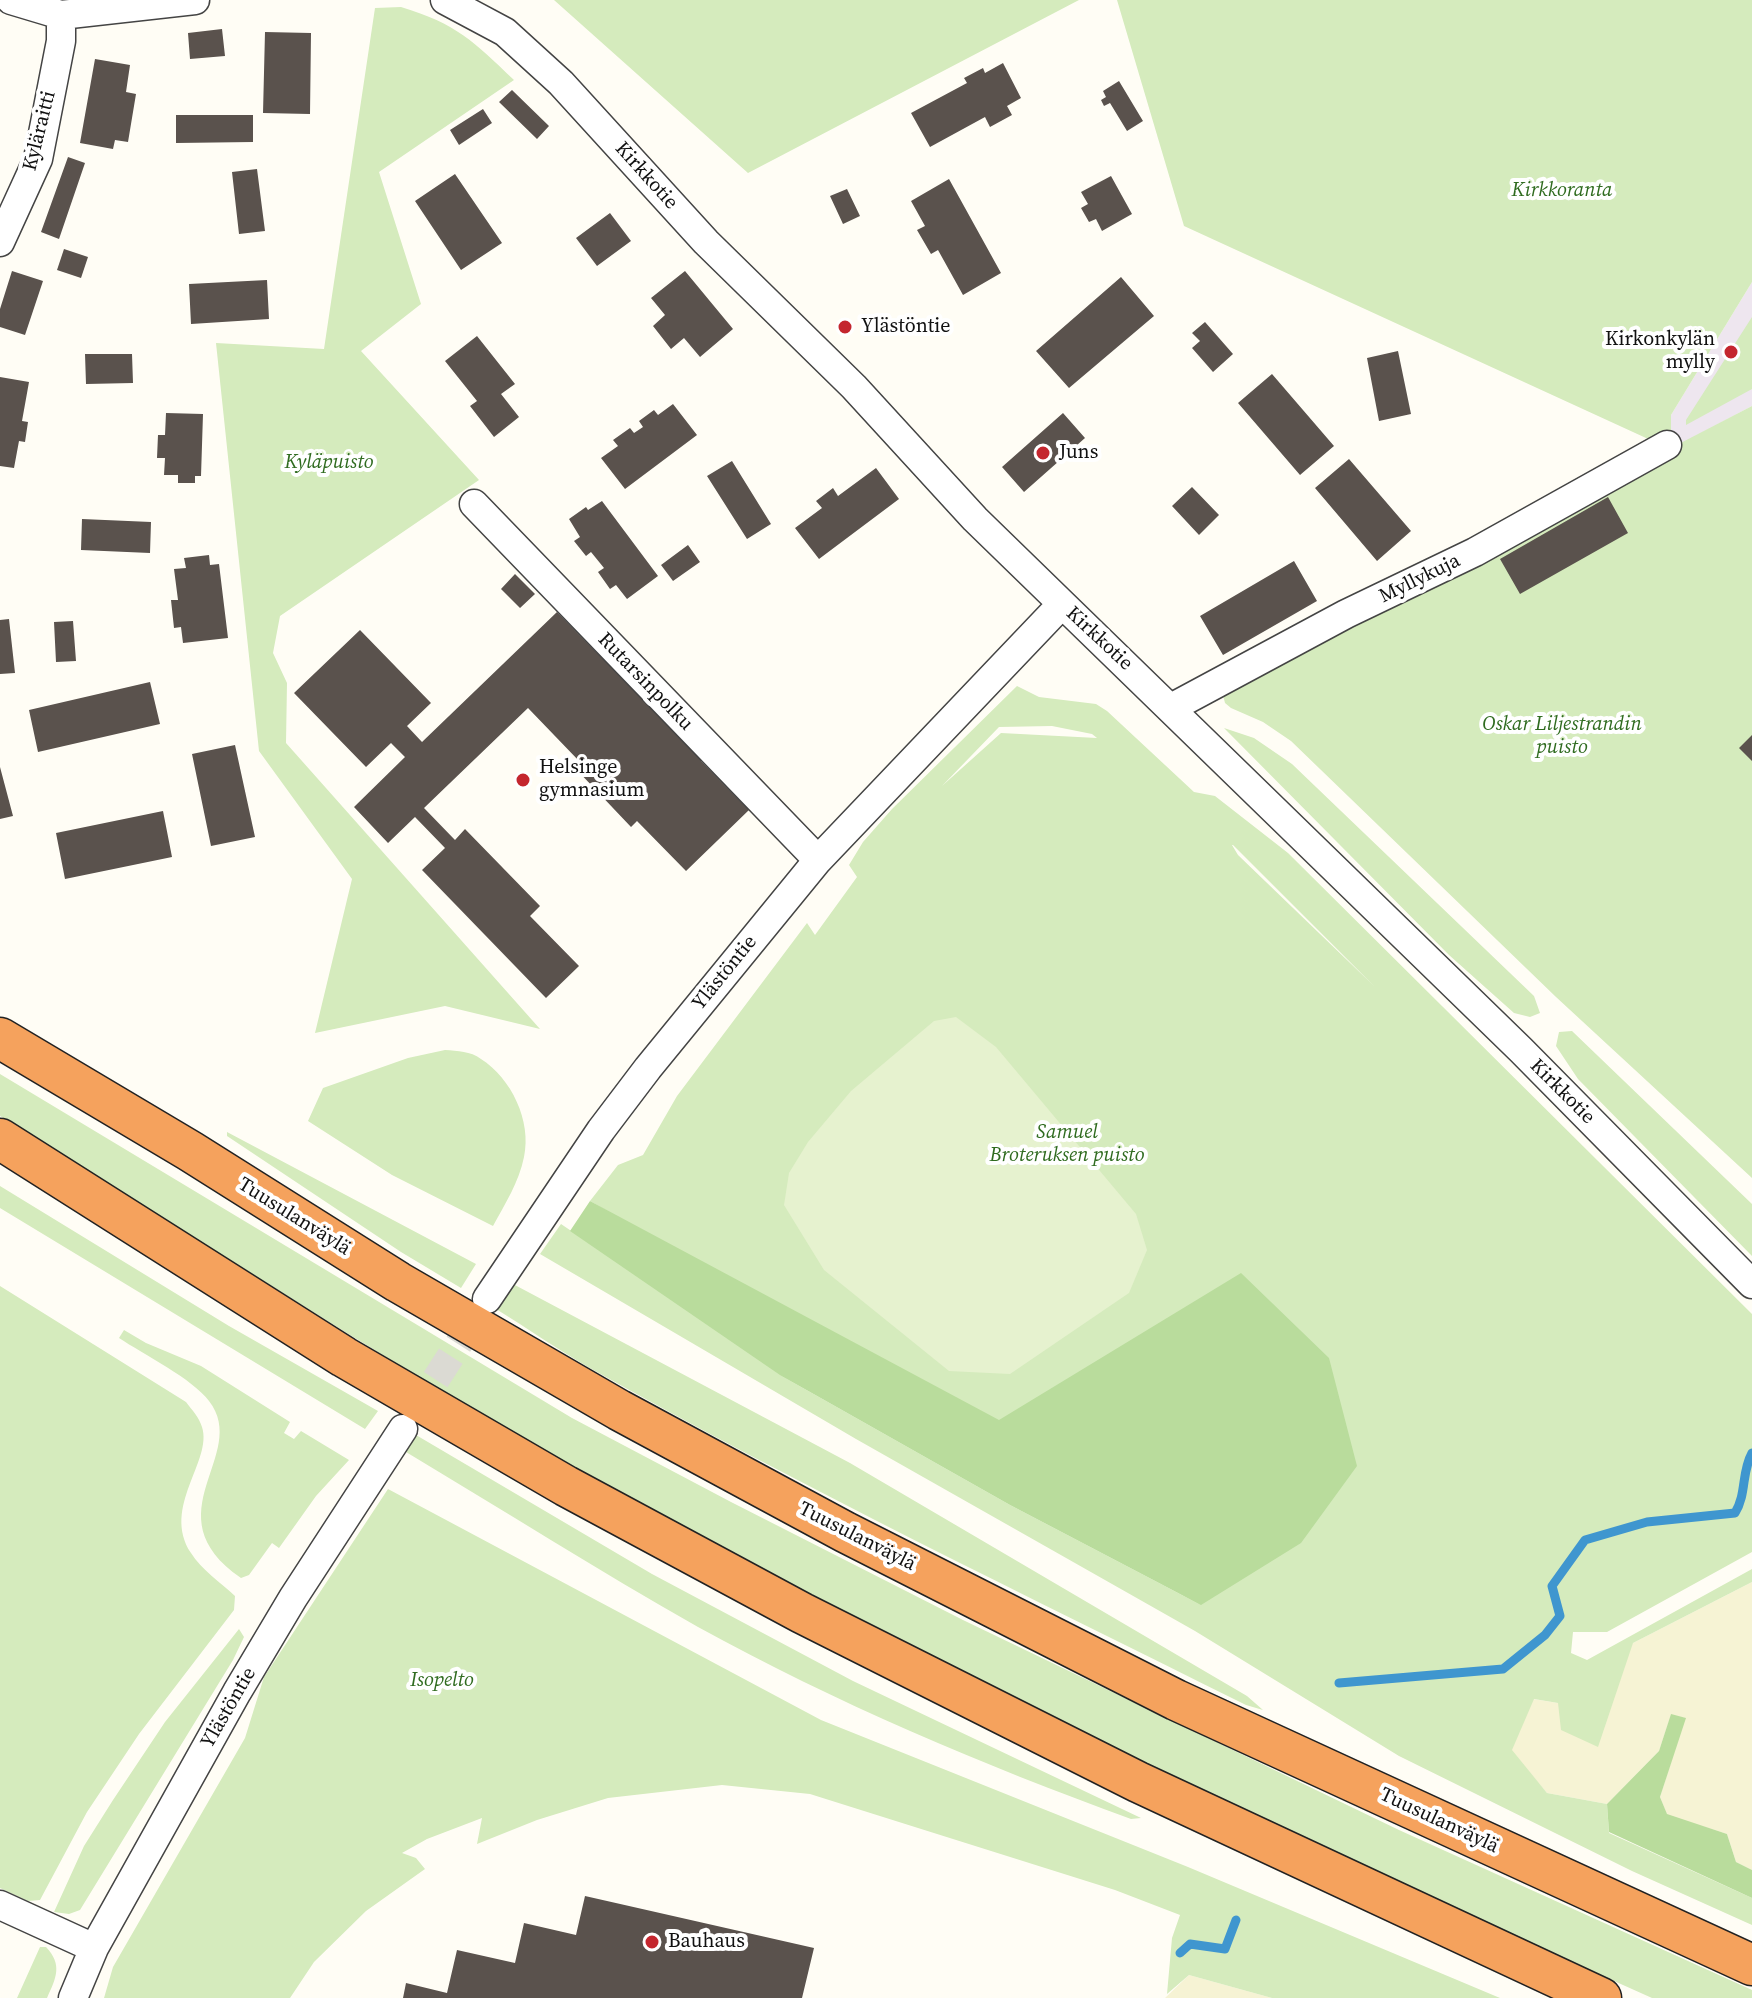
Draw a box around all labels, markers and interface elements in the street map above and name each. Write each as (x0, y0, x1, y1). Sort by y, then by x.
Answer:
street label: Kyläraitti (18, 89, 62, 173)
street label: Kirkkotie (609, 137, 683, 215)
park label: Kirkkoranta (1512, 179, 1612, 203)
place label: Ylästöntie (861, 315, 950, 339)
marker: Ylästöntie (836, 318, 854, 336)
place label: Kirkonkylän mylly (1605, 328, 1715, 375)
marker: Kirkonkylän mylly (1722, 343, 1740, 361)
place label: Juns (1059, 441, 1098, 465)
marker: Juns (1034, 444, 1052, 462)
park label: Kyläpuisto (284, 451, 374, 475)
street label: Myllykuja (1376, 549, 1464, 609)
street label: Kirkkotie (1061, 602, 1137, 676)
street label: Rutarsinpolku (592, 628, 698, 736)
park label: Oskar Liljestrandin puisto (1482, 713, 1642, 760)
place label: Helsinge gymnasium (539, 756, 644, 803)
marker: Helsinge gymnasium (514, 771, 532, 789)
street label: Ylästöntie (688, 931, 762, 1015)
street label: Kirkkotie (1524, 1054, 1600, 1130)
park label: Samuel Broteruksen puisto (990, 1121, 1144, 1168)
street label: Tuusulanväylä (233, 1173, 355, 1261)
street label: Tuusulanväylä (794, 1497, 920, 1577)
street label: Ylästöntie (196, 1663, 262, 1753)
park label: Isopelto (410, 1669, 474, 1693)
street label: Tuusulanväylä (1376, 1783, 1502, 1859)
place label: Bauhaus (668, 1930, 745, 1954)
marker: Bauhaus (643, 1933, 661, 1951)

